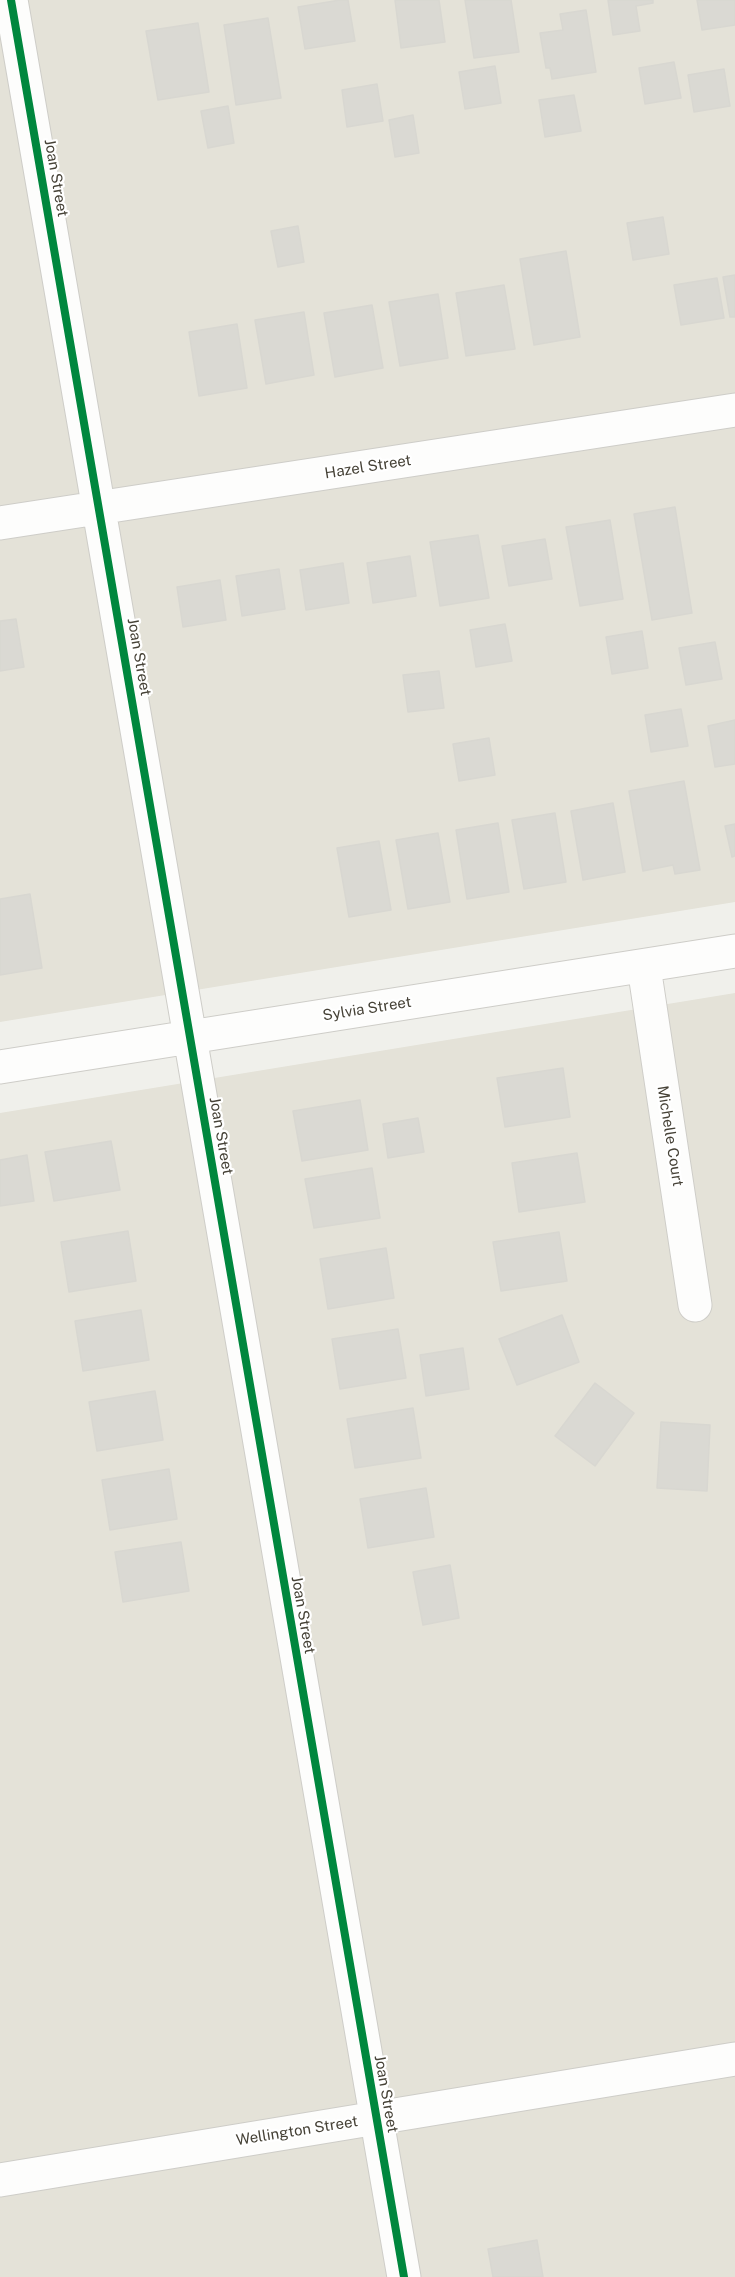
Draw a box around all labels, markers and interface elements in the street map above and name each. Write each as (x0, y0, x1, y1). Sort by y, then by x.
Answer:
street label: Joan Street (40, 138, 72, 218)
street label: Hazel Street (323, 451, 413, 483)
street label: Joan Street (123, 617, 155, 697)
street label: Sylvia Street (321, 993, 413, 1025)
street label: Michelle Court (653, 1084, 687, 1188)
street label: Joan Street (205, 1096, 237, 1176)
street label: Joan Street (287, 1575, 319, 1655)
street label: Joan Street (370, 2054, 402, 2134)
street label: Wellington Street (235, 2112, 359, 2150)

